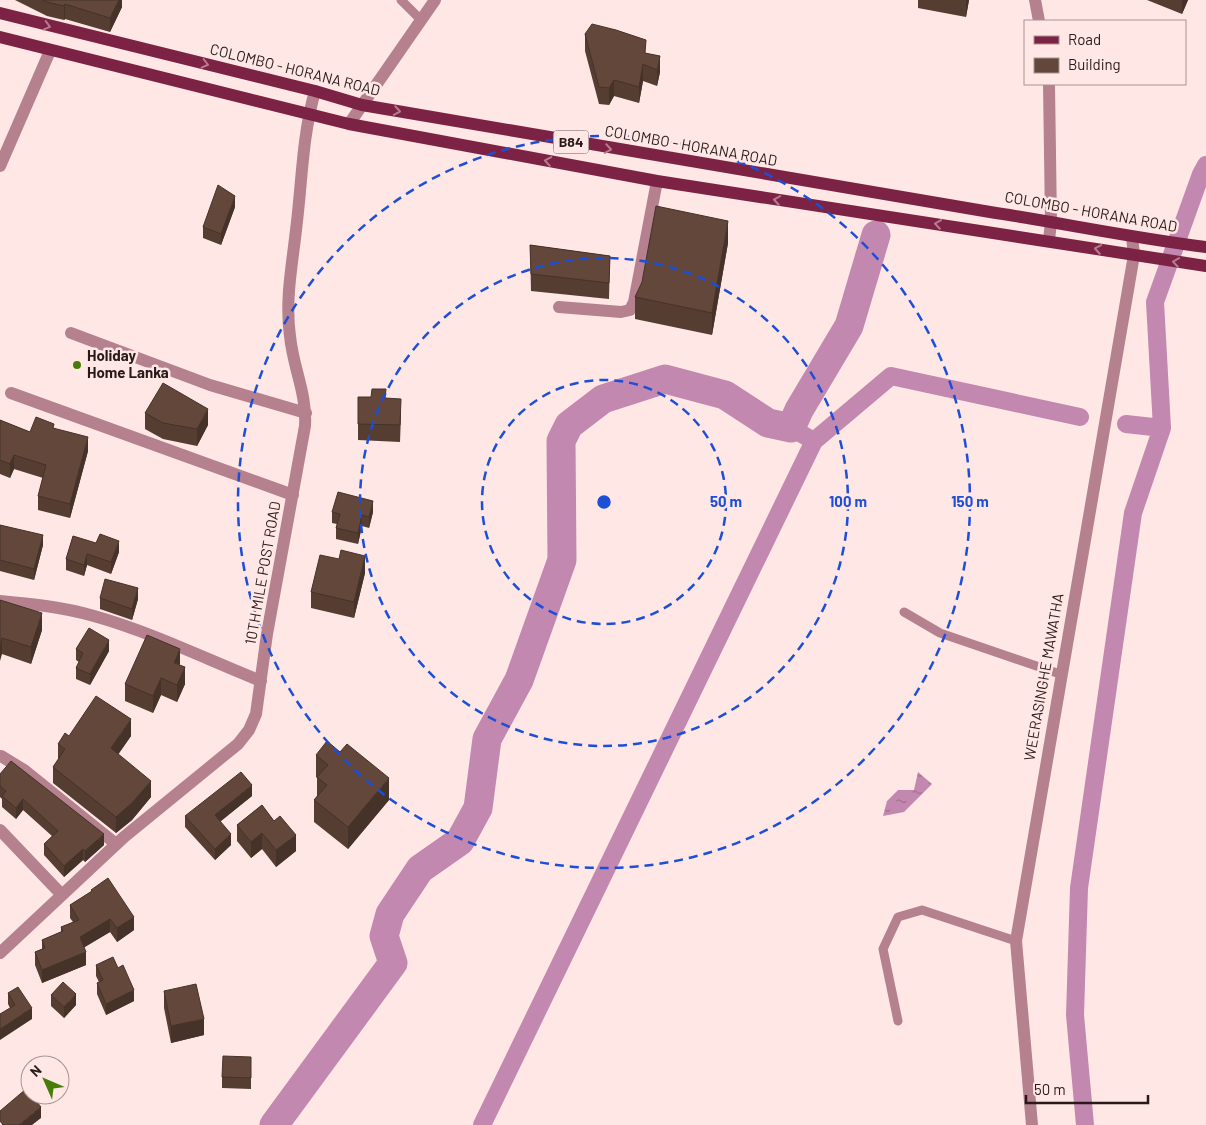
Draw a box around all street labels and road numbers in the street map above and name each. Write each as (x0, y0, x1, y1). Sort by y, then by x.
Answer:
street label: COLOMBO - HORANA ROAD (208, 39, 382, 99)
street label: COLOMBO - HORANA ROAD (604, 121, 779, 169)
road number: B84 (554, 130, 588, 154)
street label: COLOMBO - HORANA ROAD (1004, 187, 1179, 235)
street label: 10TH MILE POST ROAD (241, 500, 283, 646)
street label: WEERASINGHE MAWATHA (1019, 592, 1067, 762)

